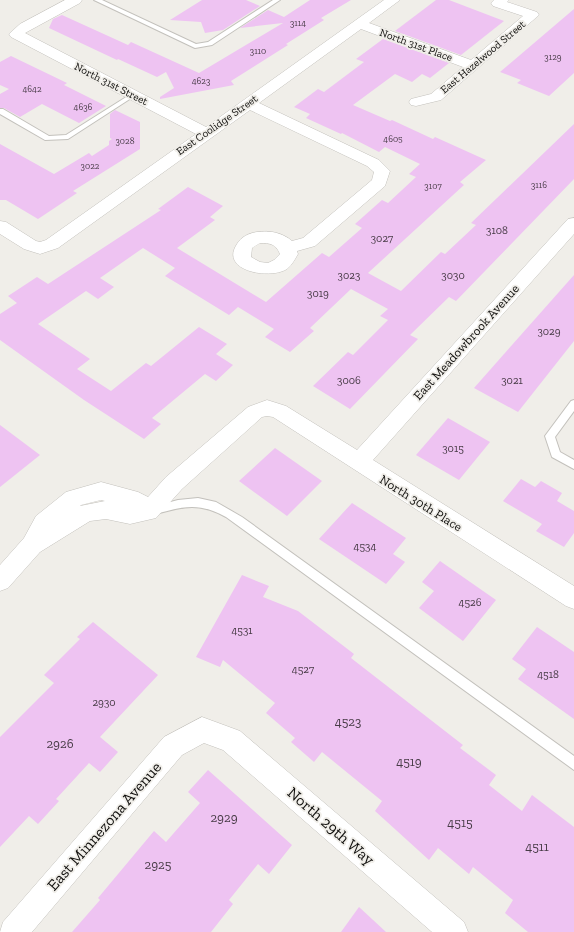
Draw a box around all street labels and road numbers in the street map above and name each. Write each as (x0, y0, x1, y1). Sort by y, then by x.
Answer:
street label: East Hazelwood Street (438, 17, 529, 96)
street label: North 31st Place (378, 26, 454, 64)
street label: North 31st Street (72, 60, 151, 109)
street label: East Coolidge Street (174, 92, 261, 158)
street label: East Meadowbrook Avenue (410, 281, 522, 403)
street label: North 30th Place (377, 472, 465, 534)
street label: East Minnezona Avenue (43, 758, 165, 894)
street label: North 29th Way (284, 783, 379, 870)

